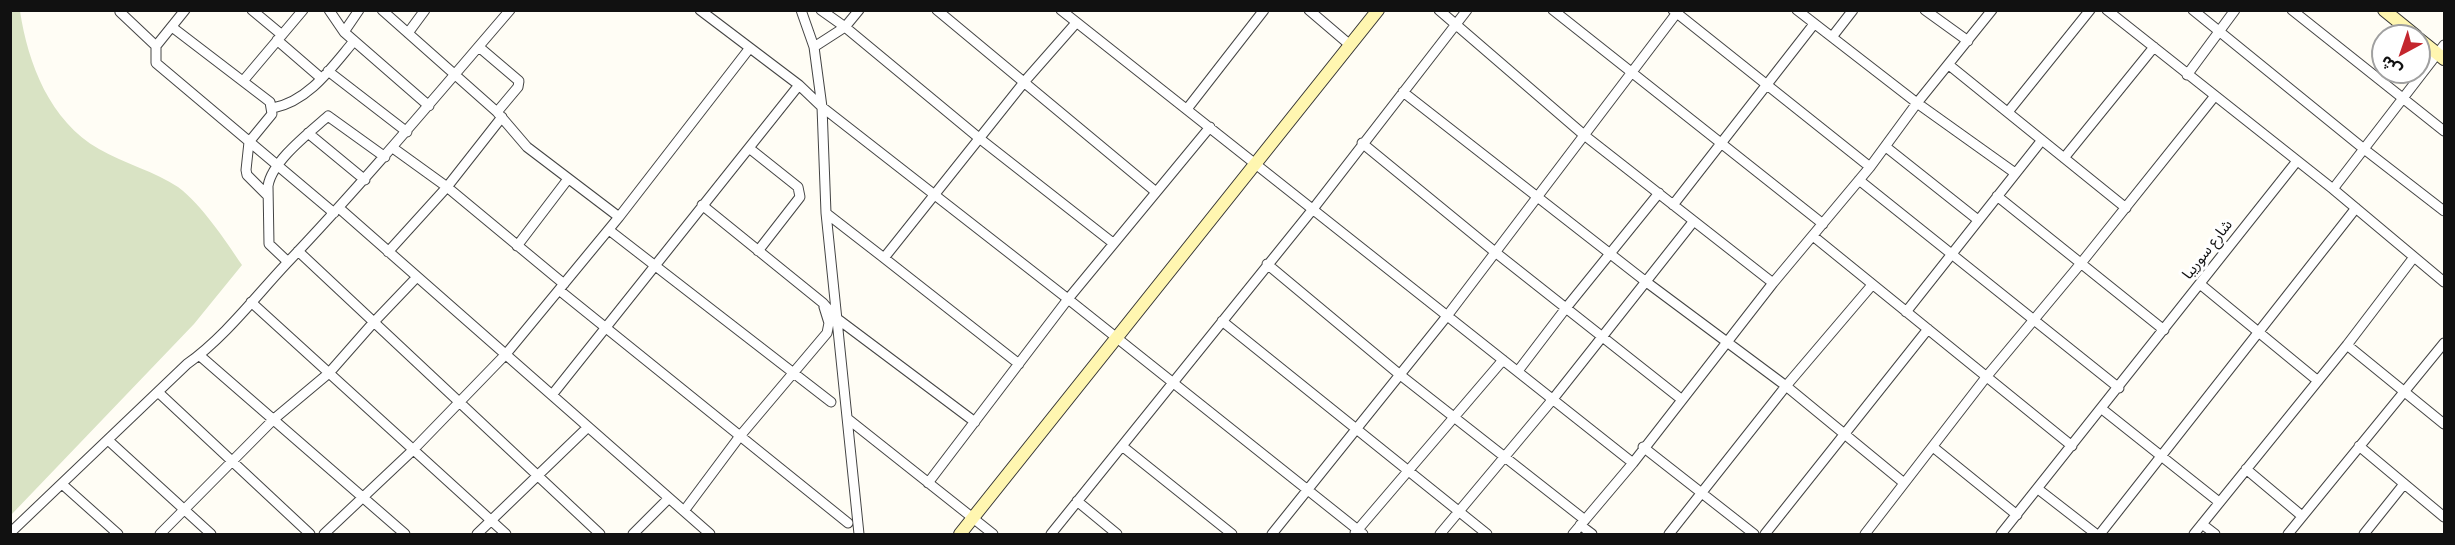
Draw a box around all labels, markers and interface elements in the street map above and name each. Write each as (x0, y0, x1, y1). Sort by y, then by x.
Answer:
north arrow (2371, 24, 2431, 84)
text: ش (2375, 51, 2406, 82)
street label: شارع سوريبا (2179, 217, 2237, 283)

